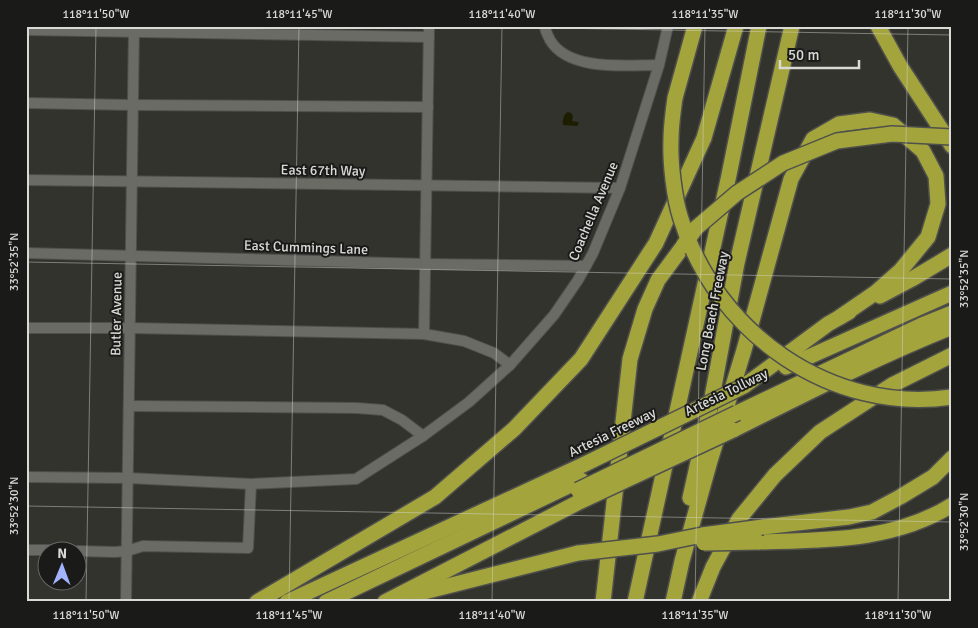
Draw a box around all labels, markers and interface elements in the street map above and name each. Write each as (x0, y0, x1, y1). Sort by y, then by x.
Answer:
text: 118°11'50"W (62, 7, 130, 22)
text: 118°11'45"W (265, 7, 333, 22)
text: 118°11'40"W (468, 7, 536, 22)
text: 118°11'35"W (671, 7, 739, 22)
text: 118°11'30"W (874, 7, 942, 22)
scale bar (780, 38, 859, 70)
text: 50 m (788, 46, 819, 64)
street label: Coachella Avenue (565, 159, 622, 263)
street label: East 67th Way (281, 161, 366, 180)
text: 33°52'35"N (7, 233, 22, 291)
street label: East Cummings Lane (244, 237, 368, 258)
street label: Long Beach Freeway (693, 249, 732, 372)
text: 33°52'35"N (957, 250, 972, 308)
street label: Butler Avenue (107, 272, 126, 356)
street label: Artesia Tollway (682, 365, 771, 420)
street label: Artesia Freeway (566, 404, 659, 461)
text: 33°52'30"N (7, 477, 22, 535)
text: 33°52'30"N (957, 493, 972, 551)
north arrow (38, 540, 88, 590)
text: N (57, 545, 67, 562)
text: 118°11'50"W (52, 608, 120, 623)
text: 118°11'45"W (255, 608, 323, 623)
text: 118°11'40"W (458, 608, 526, 623)
text: 118°11'35"W (661, 608, 729, 623)
text: 118°11'30"W (864, 608, 932, 623)

